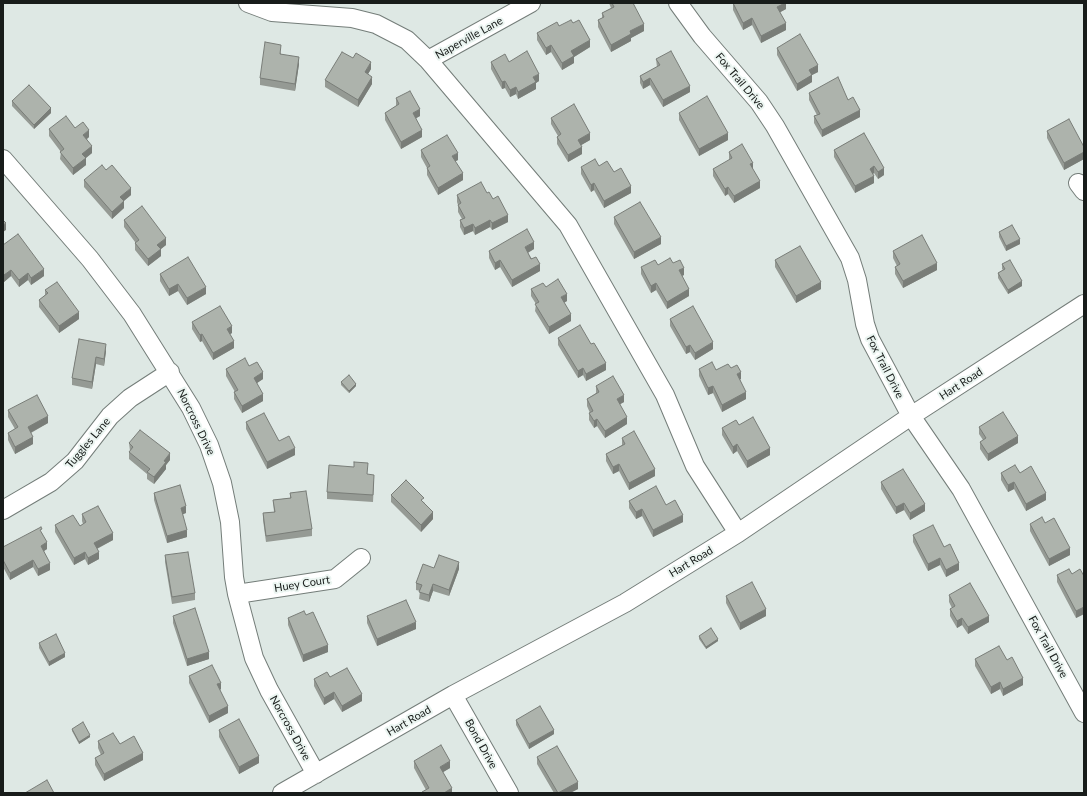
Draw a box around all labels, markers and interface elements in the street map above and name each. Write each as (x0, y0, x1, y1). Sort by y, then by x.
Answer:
street label: Naperville Lane (433, 14, 505, 62)
street label: Fox Trail Drive (713, 50, 767, 112)
street label: Fox Trail Drive (863, 333, 907, 401)
street label: Hart Road (937, 365, 985, 403)
street label: Norcross Drive (174, 387, 218, 457)
street label: Tuggles Lane (63, 415, 113, 471)
street label: Hart Road (667, 544, 715, 580)
street label: Huey Court (273, 573, 331, 595)
street label: Fox Trail Drive (1026, 614, 1070, 680)
street label: Norcross Drive (267, 693, 313, 763)
street label: Hart Road (385, 703, 433, 739)
street label: Bond Drive (462, 717, 500, 771)

